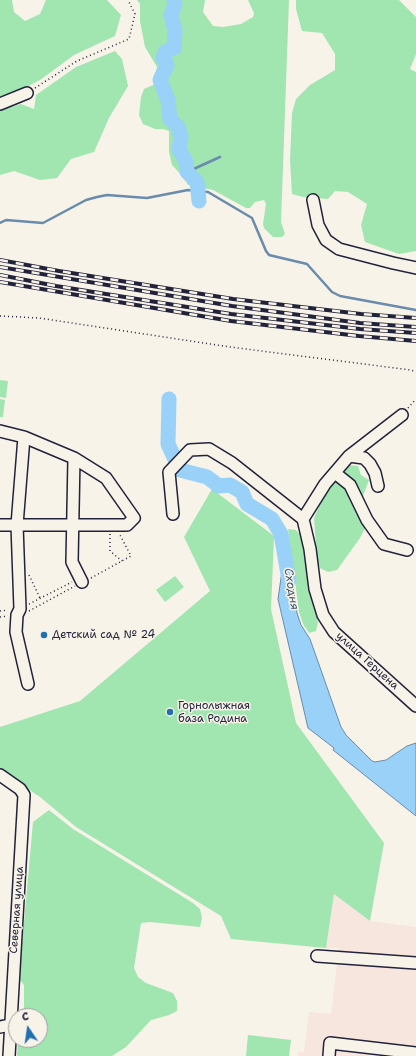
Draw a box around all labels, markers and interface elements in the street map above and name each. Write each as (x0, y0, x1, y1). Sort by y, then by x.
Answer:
water label: Сходня (281, 567, 301, 611)
place label: Детский сад № 24 (52, 628, 155, 642)
street label: улица Герцена (333, 629, 401, 693)
marker: Детский сад № 24 (39, 630, 49, 640)
place label: Горнолыжная база Родина (178, 699, 250, 725)
marker: Горнолыжная база Родина (165, 707, 175, 717)
street label: Северная улица (7, 866, 27, 954)
north arrow (8, 1008, 48, 1048)
text: С (20, 1009, 30, 1025)

